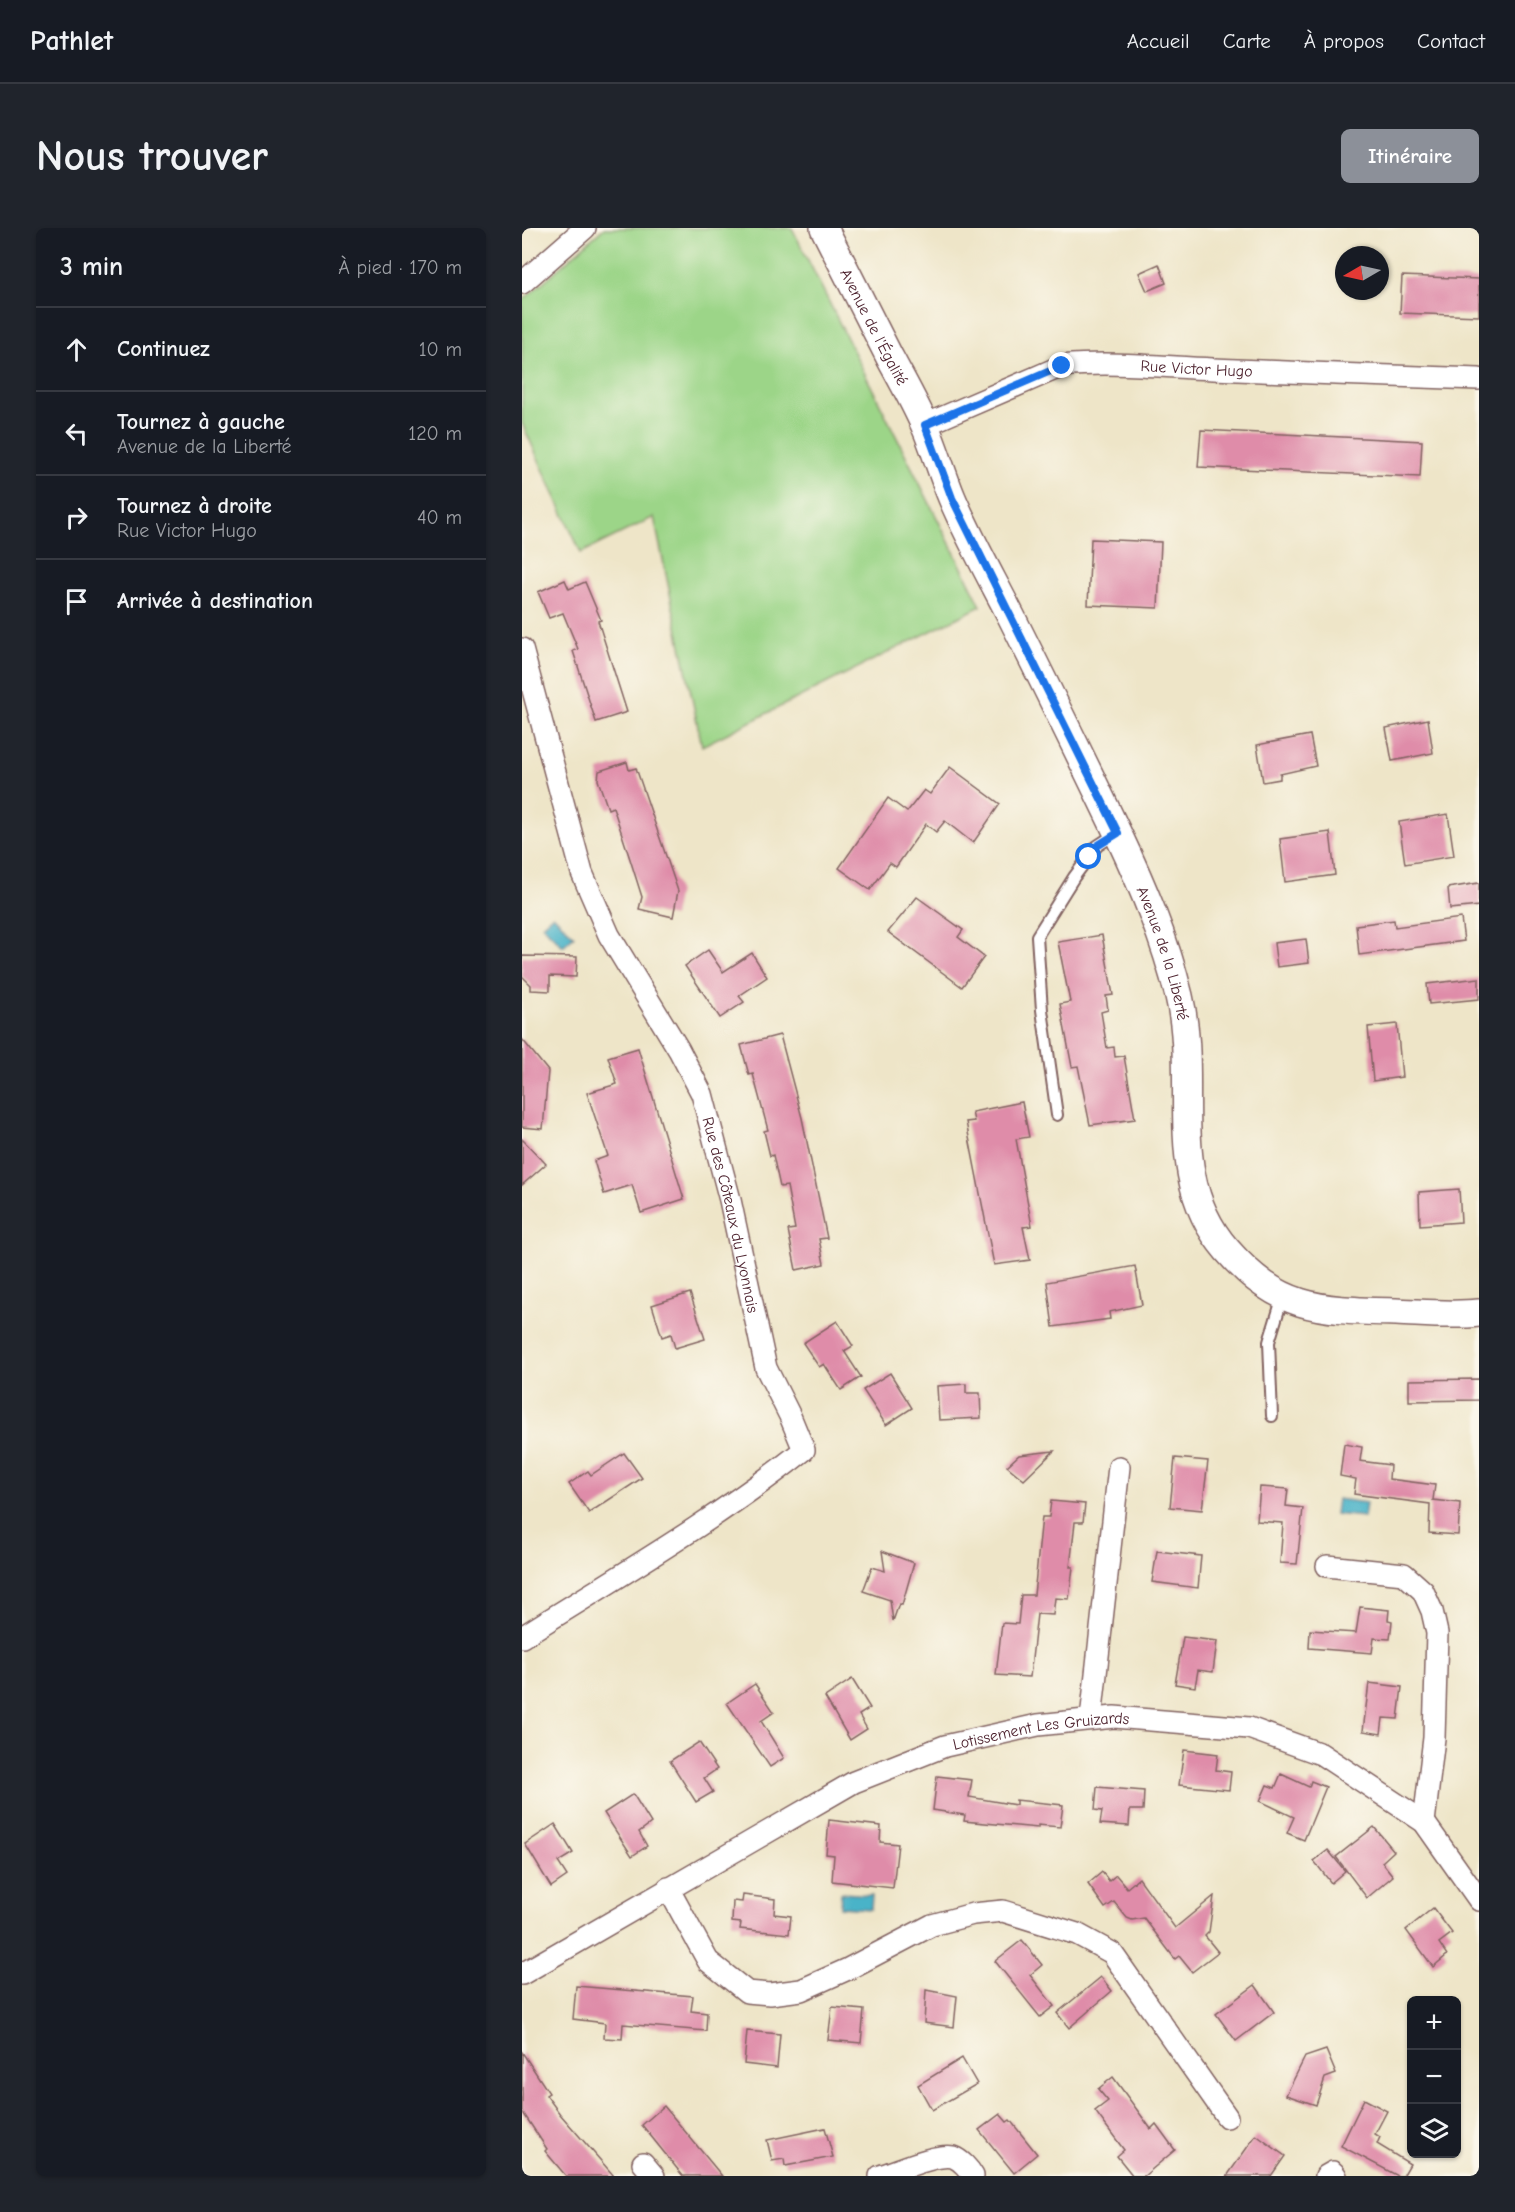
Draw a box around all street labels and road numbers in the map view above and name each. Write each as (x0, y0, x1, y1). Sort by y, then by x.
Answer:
street label: Avenue de l'Égalité (836, 266, 911, 388)
street label: Rue Victor Hugo (1140, 357, 1253, 381)
street label: Avenue de la Liberté (1133, 884, 1191, 1022)
street label: Rue des Côteaux du Lyonnais (698, 1115, 762, 1315)
street label: Lotissement Les Gruizards (951, 1709, 1130, 1754)

